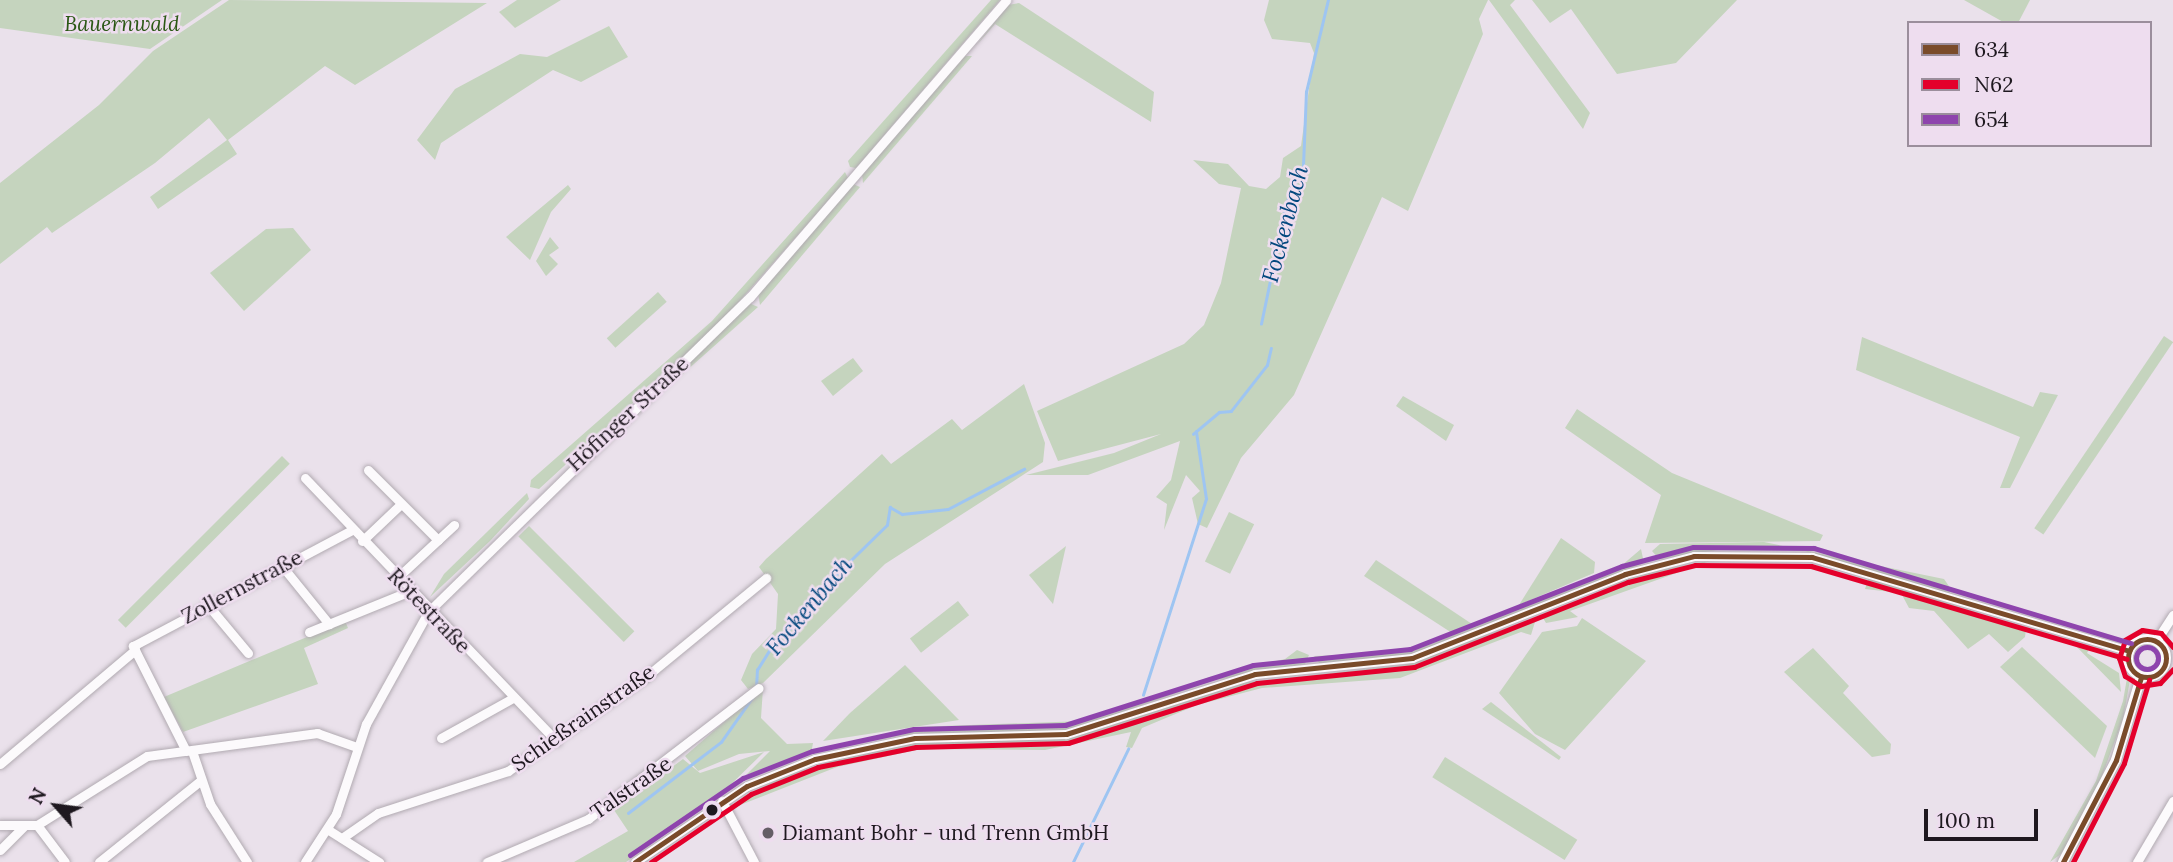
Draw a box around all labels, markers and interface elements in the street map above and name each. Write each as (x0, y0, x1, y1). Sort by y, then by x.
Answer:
park label: Bauernwald (64, 11, 180, 37)
legend (1907, 21, 2152, 147)
text: 634 (1974, 36, 2009, 63)
text: N62 (1974, 71, 2013, 98)
text: 654 (1974, 106, 2009, 133)
water label: Fockenbach (1256, 162, 1314, 286)
street label: Höfinger Straße (562, 351, 694, 477)
street label: Zollernstraße (177, 545, 307, 629)
water label: Fockenbach (760, 551, 858, 661)
street label: Rötestraße (382, 563, 476, 659)
street label: Schießrainstraße (507, 659, 659, 777)
street label: Talstraße (586, 751, 676, 825)
north arrow (21, 771, 91, 841)
text: N (23, 784, 52, 808)
scale bar (1928, 796, 2042, 840)
unlabelled marker (705, 803, 719, 817)
text: 100 m (1937, 807, 1995, 834)
place label: Diamant Bohr - und Trenn GmbH (782, 820, 1109, 846)
marker: Diamant Bohr - und Trenn GmbH (760, 825, 776, 841)

